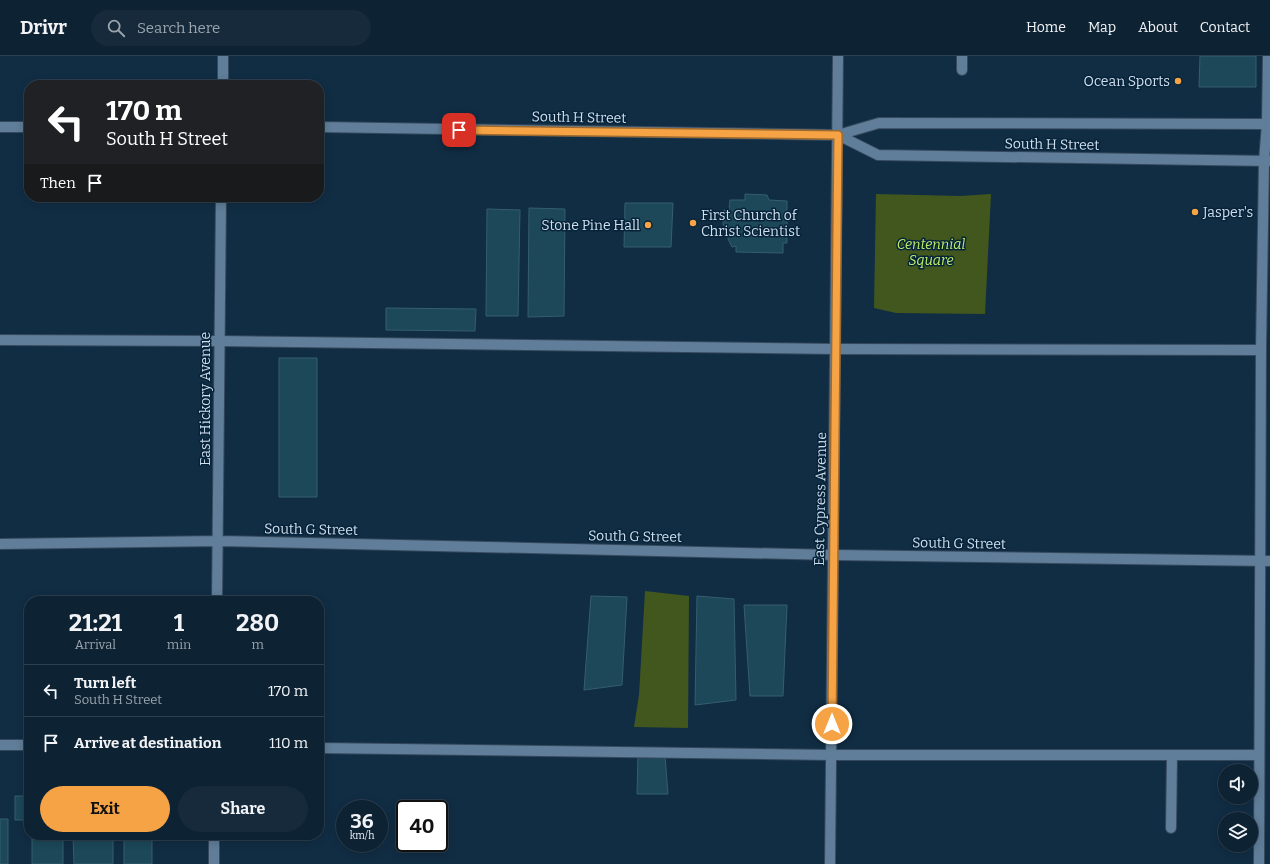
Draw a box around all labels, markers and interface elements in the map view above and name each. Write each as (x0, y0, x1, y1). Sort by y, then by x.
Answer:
search box (91, 10, 371, 46)
text: Drivr (20, 16, 67, 39)
icon: search (105, 17, 127, 39)
text: Search here (137, 19, 220, 37)
text: Home (1026, 19, 1066, 36)
text: Map (1088, 19, 1116, 36)
text: About (1138, 19, 1178, 36)
text: Contact (1200, 19, 1250, 36)
place label: Ocean Sports (1084, 73, 1170, 90)
marker: Ocean Sports (1173, 76, 1183, 86)
text: 170 m (106, 94, 182, 127)
icon: left (40, 96, 92, 148)
street label: South H Street (531, 108, 627, 127)
pin (442, 113, 476, 147)
icon: arrive (448, 119, 470, 141)
text: South H Street (106, 128, 228, 150)
street label: South H Street (1004, 135, 1100, 154)
icon: arrive (84, 172, 106, 194)
text: Then (40, 174, 76, 192)
place label: Jasper's (1202, 204, 1253, 221)
place label: First Church of Christ Scientist (701, 207, 800, 240)
marker: Jasper's (1190, 207, 1200, 217)
place label: Stone Pine Hall (541, 217, 640, 234)
marker: First Church of Christ Scientist (688, 218, 698, 228)
marker: Stone Pine Hall (643, 220, 653, 230)
park label: Centennial Square (897, 236, 965, 269)
street label: East Hickory Avenue (197, 332, 214, 466)
street label: East Cypress Avenue (811, 432, 830, 566)
street label: South G Street (264, 520, 358, 539)
street label: South G Street (588, 527, 682, 546)
street label: South G Street (912, 534, 1006, 553)
text: 21:21 (69, 609, 122, 637)
text: 1 (174, 609, 184, 637)
text: 280 (236, 609, 279, 637)
text: Arrival (75, 637, 116, 652)
text: min (167, 637, 191, 652)
text: m (251, 637, 264, 652)
text: Turn left (74, 674, 136, 692)
icon: left (40, 680, 62, 702)
text: 170 m (268, 682, 308, 700)
text: South H Street (74, 692, 162, 707)
position arrow (811, 703, 853, 745)
icon: arrive (40, 732, 62, 754)
text: Arrive at destination (74, 734, 221, 752)
text: 110 m (269, 734, 308, 752)
map controls (1218, 764, 1258, 852)
button: sound (1218, 764, 1258, 804)
button: Exit (40, 786, 170, 832)
button: Share (178, 786, 308, 832)
speed limit sign: 40 (396, 800, 448, 852)
text: 36 (350, 809, 374, 833)
button: layers (1218, 812, 1258, 852)
text: km/h (350, 830, 374, 842)

